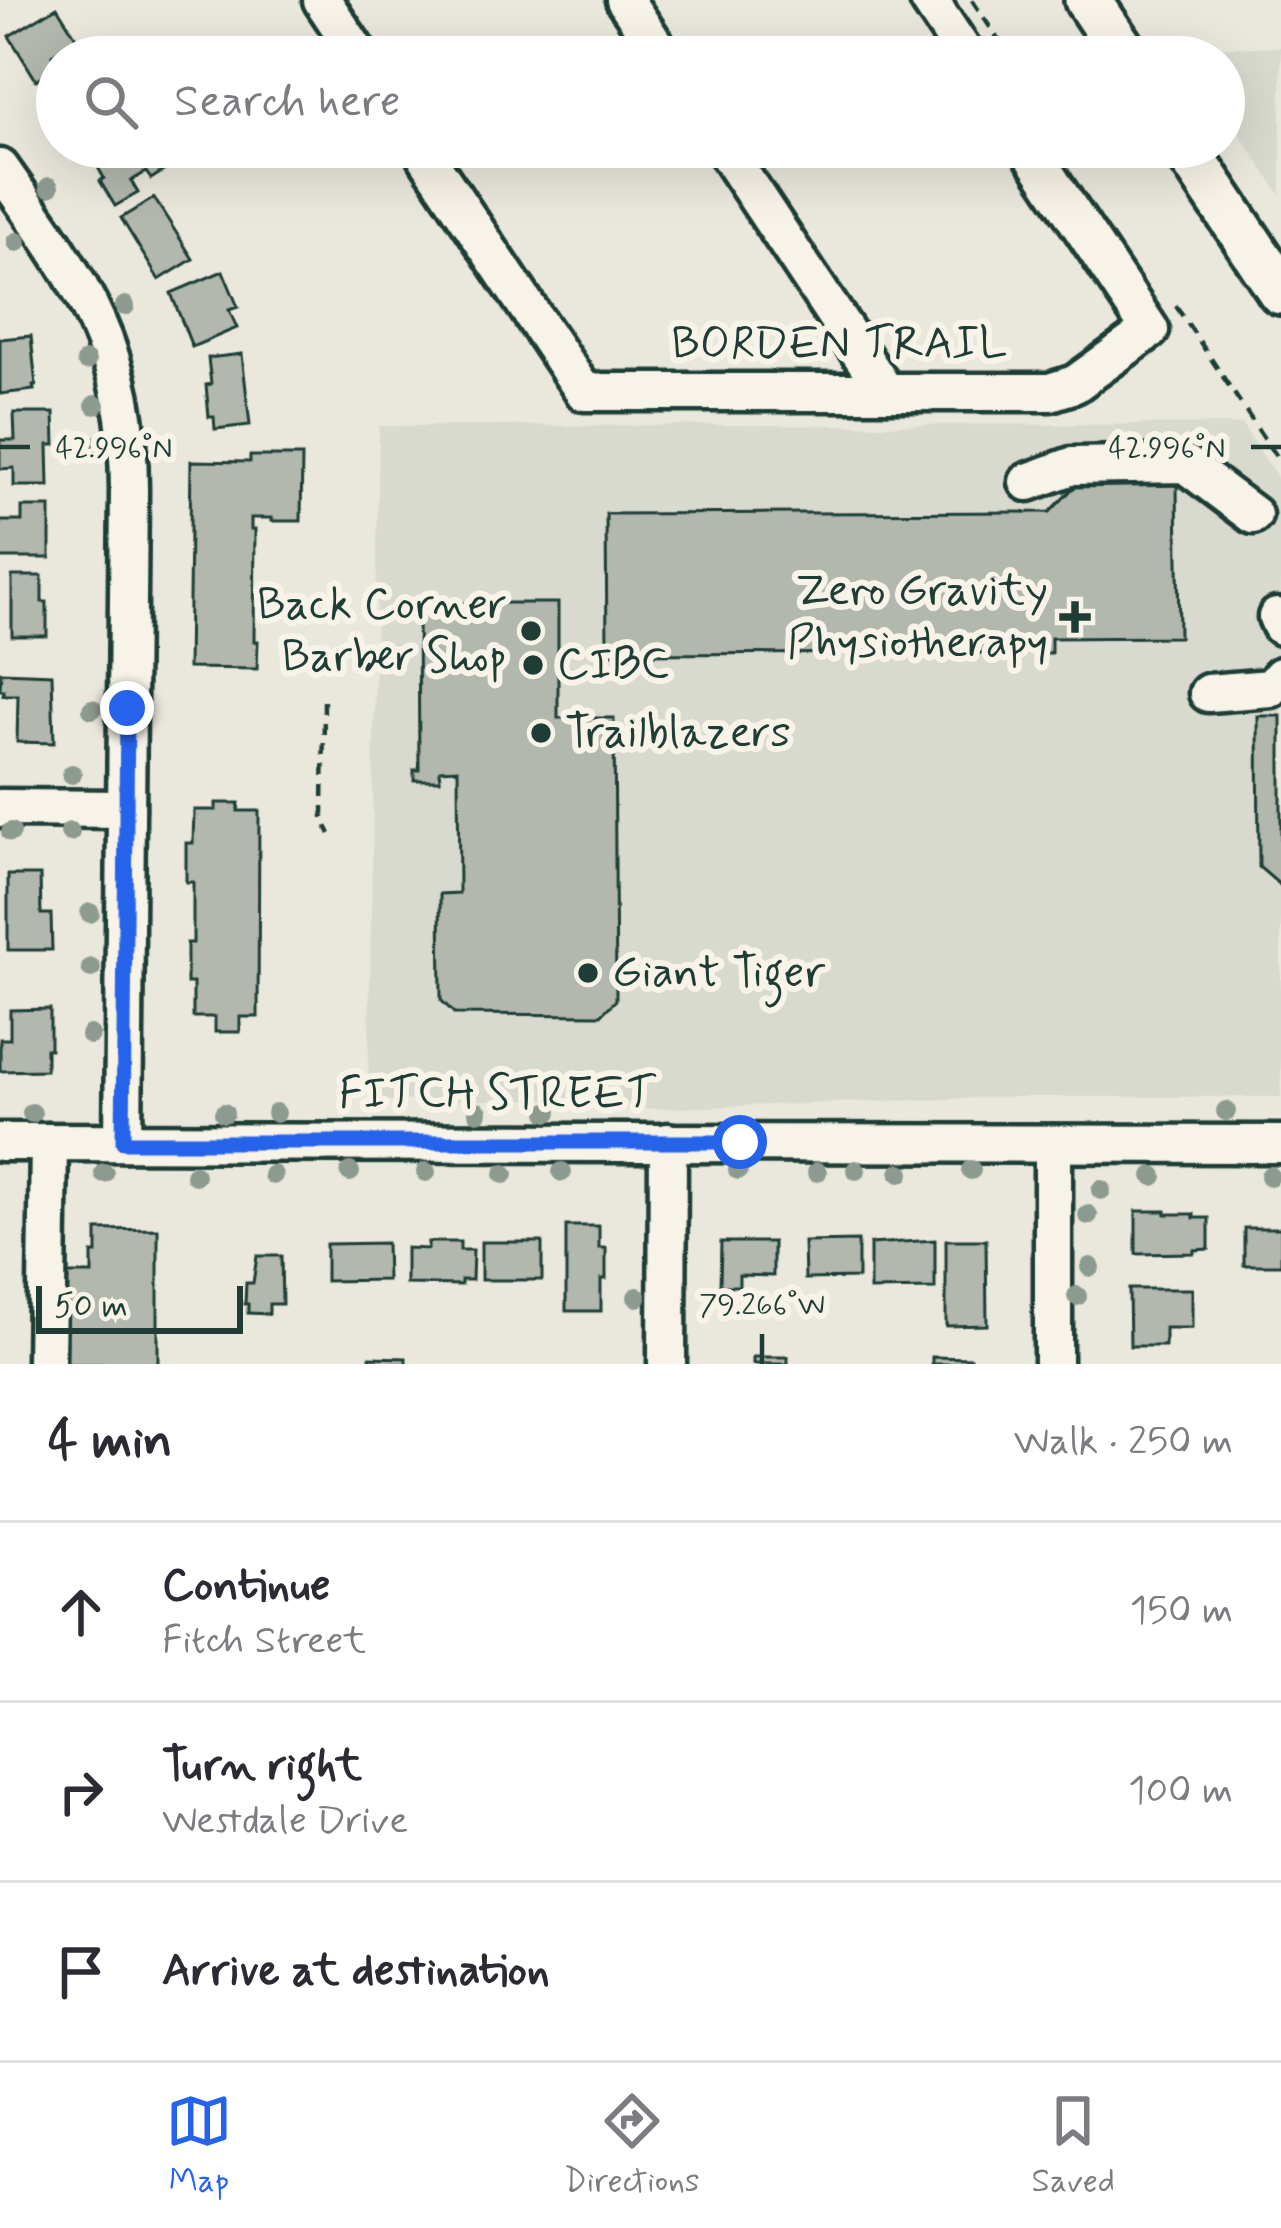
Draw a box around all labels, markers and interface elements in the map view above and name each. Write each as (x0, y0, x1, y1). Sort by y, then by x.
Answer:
search box (36, 36, 1245, 168)
icon: search (78, 69, 144, 135)
text: Search here (174, 73, 401, 132)
street label: BORDEN TRAIL (671, 315, 1007, 374)
text: 42.996°N (55, 429, 173, 468)
text: 42.996°N (1108, 429, 1226, 468)
place label: Zero Gravity Physiotherapy (787, 562, 1048, 673)
place label: Back Corner Barber Shop (257, 576, 507, 687)
marker: Zero Gravity Physiotherapy (1059, 601, 1091, 633)
marker: Back Corner Barber Shop (518, 618, 544, 644)
place label: CIBC (557, 636, 669, 695)
marker: CIBC (520, 652, 546, 678)
route end (100, 681, 154, 735)
place label: Trailblazers (565, 704, 791, 763)
marker: Trailblazers (528, 720, 554, 746)
place label: Giant Tiger (612, 944, 826, 1008)
marker: Giant Tiger (575, 960, 601, 986)
street label: FITCH STREET (339, 1065, 657, 1124)
route start (713, 1115, 767, 1169)
scale bar (36, 1280, 243, 1333)
text: 50 m (54, 1285, 128, 1329)
text: 79.266°W (699, 1286, 825, 1325)
text: 4 min (48, 1409, 172, 1475)
text: Walk · 250 m (1014, 1417, 1233, 1468)
text: Continue (162, 1557, 330, 1616)
icon: ahead (48, 1579, 114, 1645)
text: 150 m (1130, 1586, 1233, 1637)
text: Fitch Street (162, 1616, 366, 1667)
text: Turn right (162, 1737, 362, 1796)
icon: right (48, 1759, 114, 1825)
text: 100 m (1128, 1766, 1233, 1817)
text: Westdale Drive (162, 1796, 408, 1847)
icon: arrive (48, 1939, 114, 2005)
text: Arrive at destination (162, 1942, 550, 2001)
tab: Map (166, 2088, 232, 2204)
tab: Directions (564, 2088, 700, 2204)
tab: Saved (1032, 2088, 1115, 2204)

